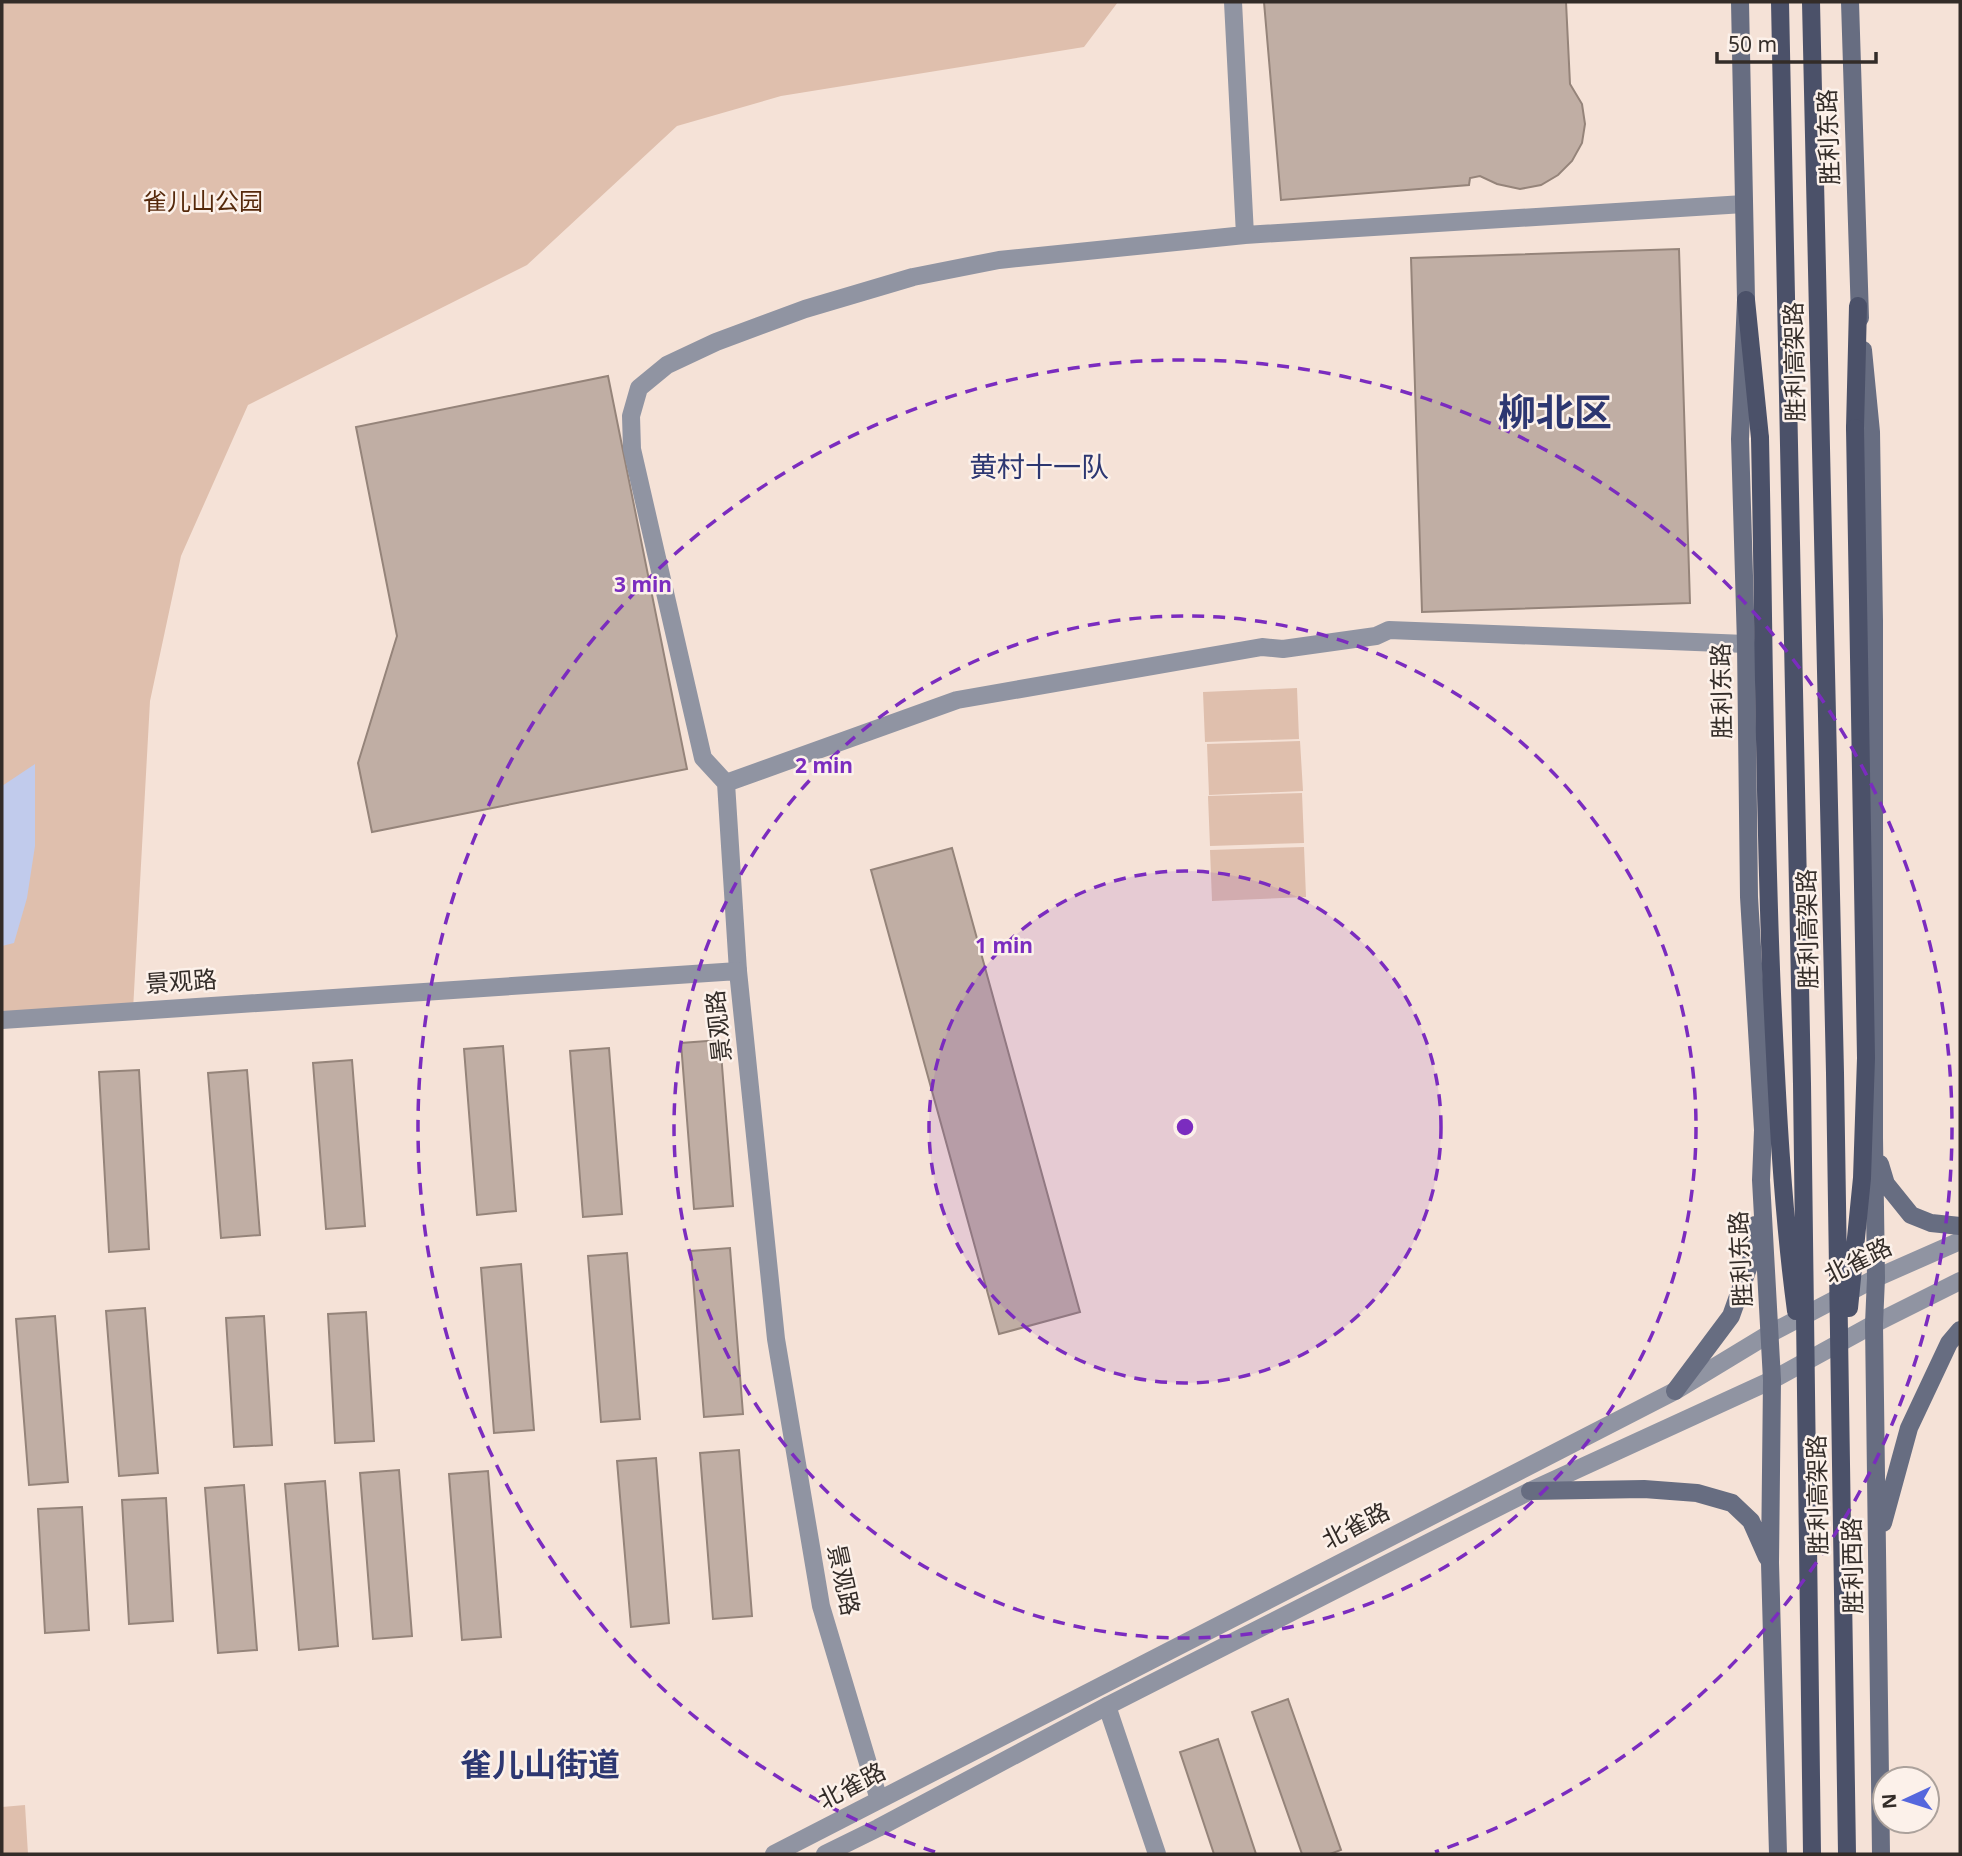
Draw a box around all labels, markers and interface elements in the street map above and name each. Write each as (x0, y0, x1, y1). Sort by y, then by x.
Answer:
scale bar (1717, 21, 1876, 65)
text: 50 m (1728, 30, 1777, 58)
street label: 胜利东路 (1809, 89, 1846, 186)
park label: 雀儿山公园 (143, 184, 263, 217)
street label: 胜利高架路 (1776, 302, 1811, 422)
district label: 柳北区 (1498, 385, 1612, 437)
district label: 黄村十一队 (969, 447, 1109, 485)
text: 3 min (614, 570, 672, 598)
street label: 胜利东路 (1703, 643, 1738, 739)
text: 2 min (795, 751, 853, 779)
street label: 胜利高架路 (1789, 869, 1824, 989)
text: 1 min (975, 931, 1033, 959)
street label: 景观路 (144, 962, 218, 999)
street label: 景观路 (697, 989, 738, 1064)
centre of rings (1173, 1115, 1197, 1139)
street label: 胜利东路 (1721, 1210, 1758, 1308)
street label: 北雀路 (1818, 1229, 1897, 1290)
street label: 胜利高架路 (1799, 1435, 1834, 1555)
street label: 北雀路 (1316, 1494, 1395, 1556)
street label: 胜利西路 (1834, 1518, 1869, 1614)
street label: 景观路 (821, 1541, 868, 1618)
district label: 雀儿山街道 (460, 1742, 620, 1785)
street label: 北雀路 (812, 1754, 891, 1816)
north arrow (1871, 1765, 1941, 1835)
text: N (1876, 1793, 1903, 1810)

